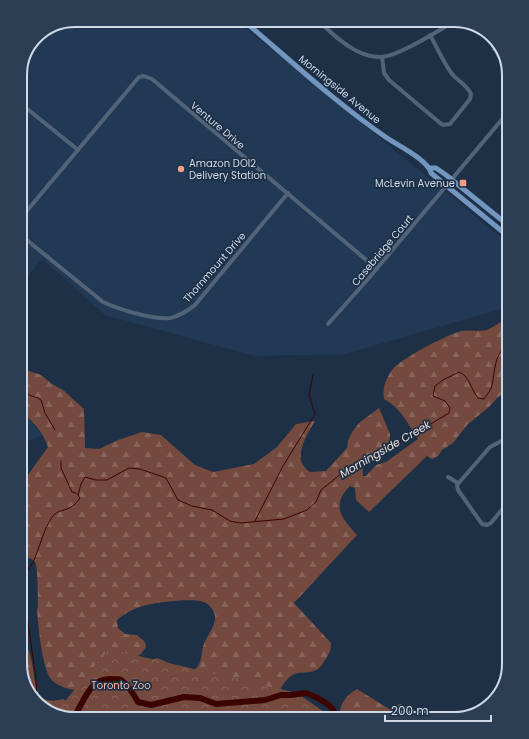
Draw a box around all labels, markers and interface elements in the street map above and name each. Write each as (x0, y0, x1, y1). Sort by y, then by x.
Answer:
street label: Morningside Avenue (295, 52, 384, 127)
street label: Venture Drive (187, 98, 248, 153)
place label: Amazon DOI2 Delivery Station (189, 156, 266, 183)
marker: Amazon DOI2 Delivery Station (176, 164, 186, 174)
place label: McLevin Avenue (375, 176, 455, 191)
marker: McLevin Avenue (458, 178, 468, 188)
street label: Casebridge Court (348, 211, 417, 289)
street label: Thornmount Drive (179, 229, 249, 306)
water label: Morningside Creek (337, 416, 435, 482)
park label: Toronto Zoo (91, 678, 151, 693)
scale bar (385, 697, 491, 723)
text: 200 m (391, 702, 429, 719)

